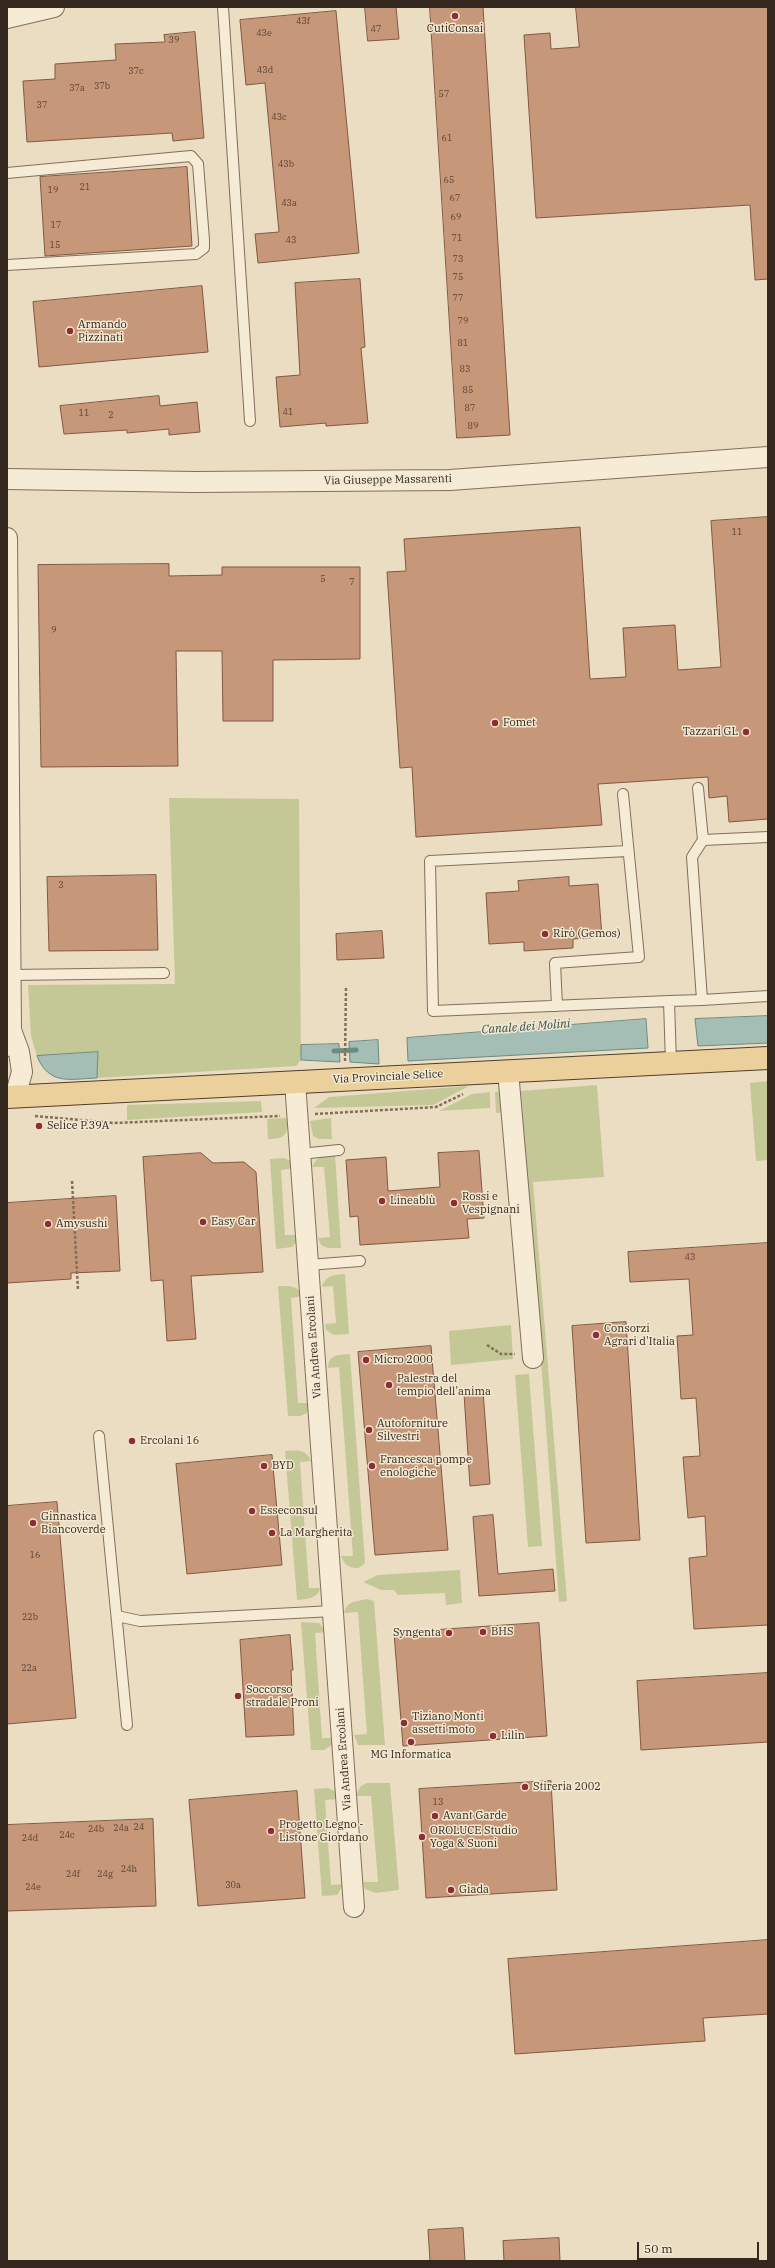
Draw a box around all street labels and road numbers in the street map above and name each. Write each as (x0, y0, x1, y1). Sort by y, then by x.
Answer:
street label: Via Giuseppe Massarenti (324, 472, 452, 488)
street label: Via Provinciale Selice (332, 1068, 444, 1086)
street label: Via Andrea Ercolani (304, 1295, 324, 1399)
street label: Via Andrea Ercolani (334, 1707, 354, 1811)

